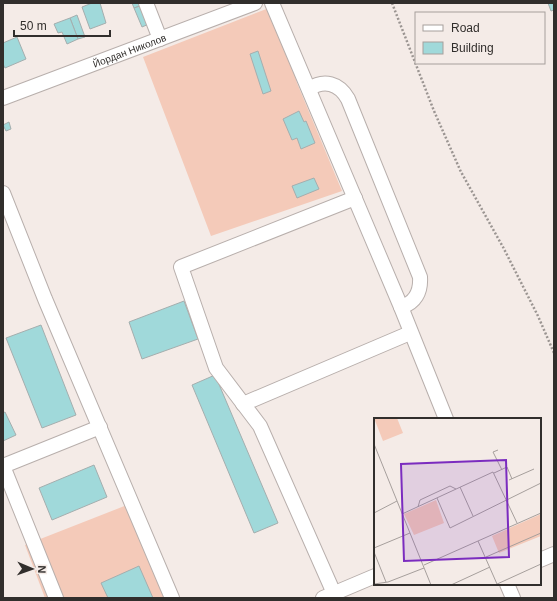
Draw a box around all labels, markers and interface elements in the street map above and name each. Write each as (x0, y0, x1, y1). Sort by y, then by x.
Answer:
scale bar (14, 12, 110, 38)
legend (415, 12, 545, 64)
text: 50 m (20, 19, 47, 33)
text: Road (451, 21, 480, 35)
street label: Йордан Николов (91, 32, 168, 70)
text: Building (451, 41, 494, 55)
inset map (374, 418, 541, 585)
north arrow (12, 549, 52, 589)
text: N (36, 565, 48, 574)

